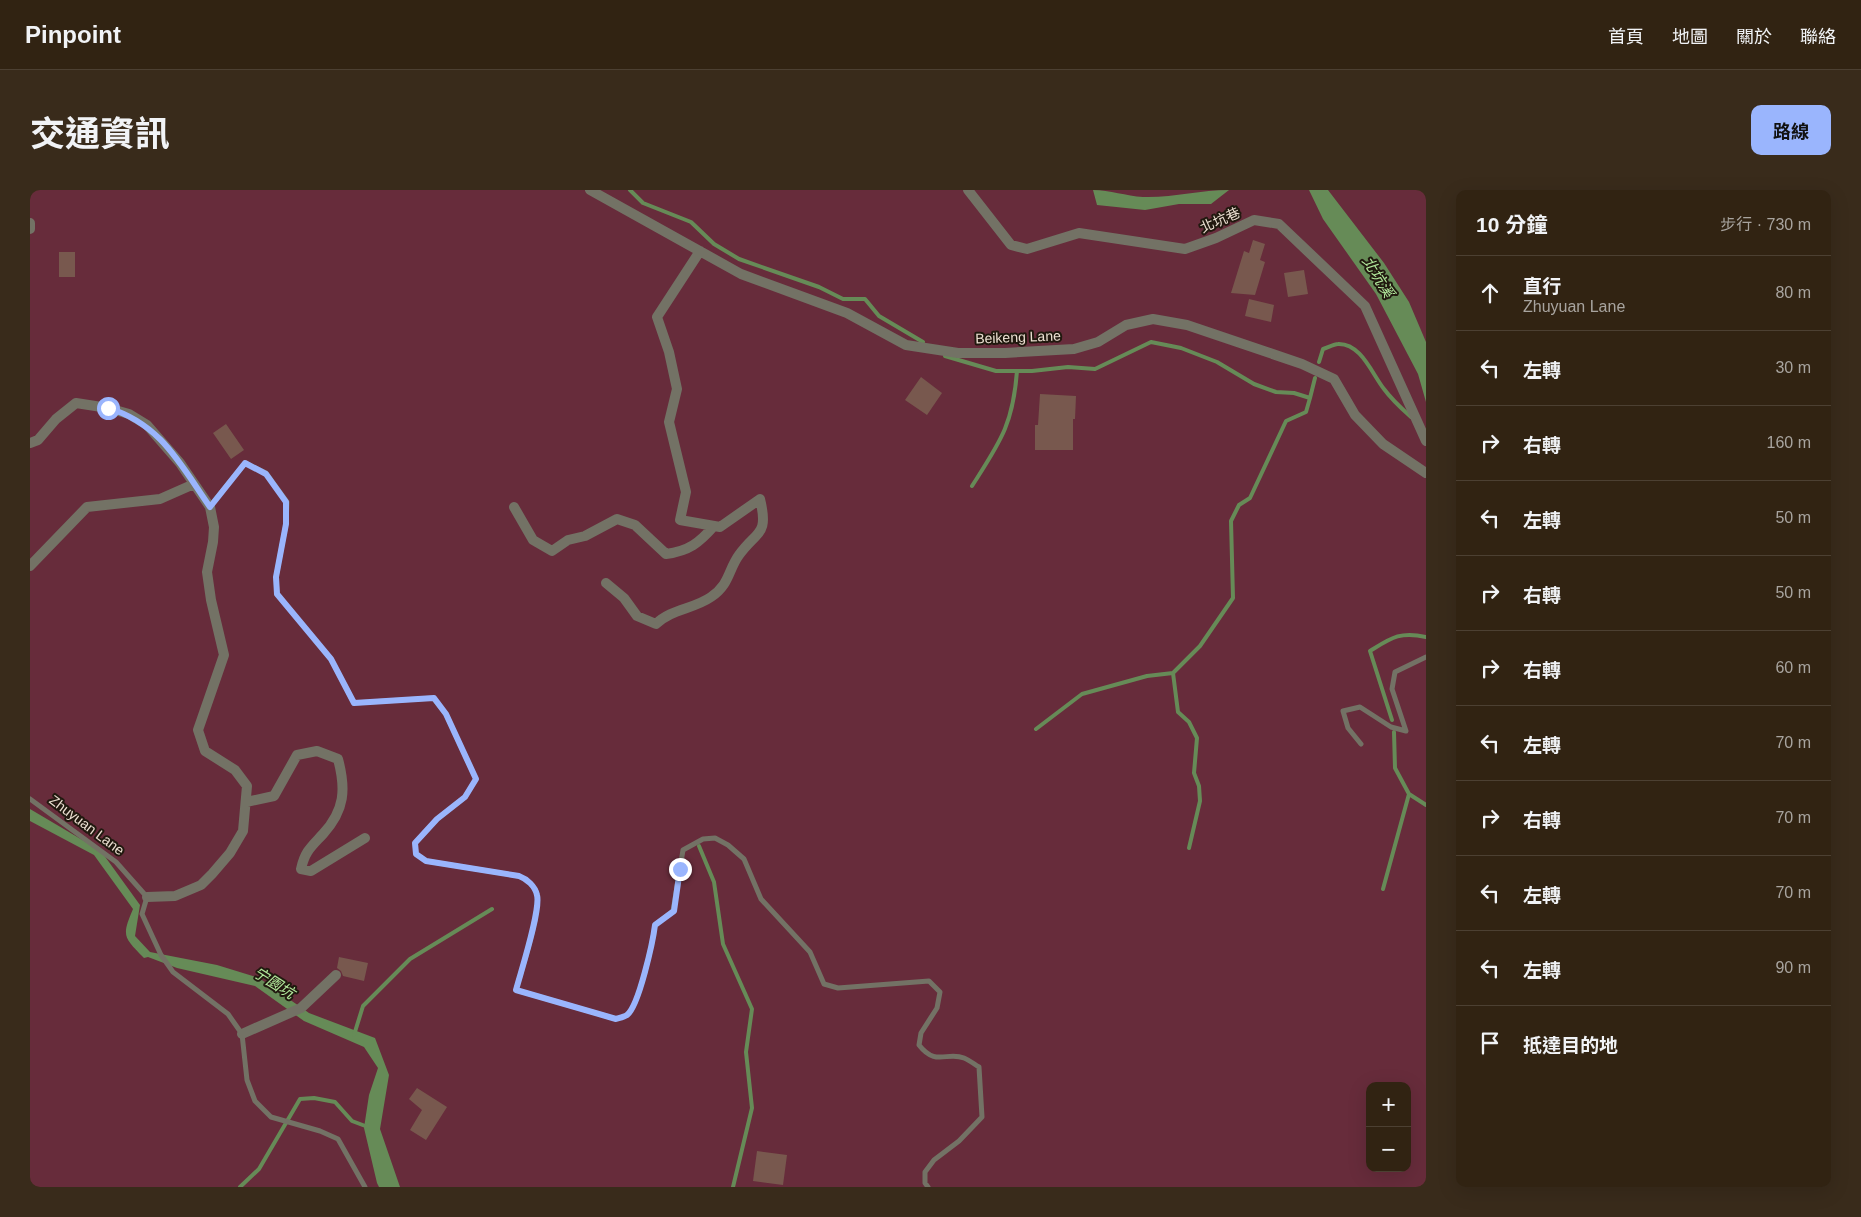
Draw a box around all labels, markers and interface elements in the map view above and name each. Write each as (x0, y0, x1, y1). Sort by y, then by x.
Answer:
text: Pinpoint (25, 21, 121, 48)
text: 首頁 (1608, 27, 1644, 47)
text: 地圖 (1672, 27, 1708, 47)
text: 關於 (1736, 27, 1772, 47)
text: 聯絡 (1800, 27, 1836, 47)
button: 路線 (1751, 105, 1831, 155)
text: 交通資訊 (30, 114, 170, 153)
street label: 北坑巷 (1198, 204, 1242, 236)
text: 10 分鐘 (1476, 213, 1547, 236)
text: 步行 · 730 m (1720, 216, 1811, 233)
water label: 北坑溪 (1359, 253, 1399, 302)
text: 直行 (1523, 276, 1561, 297)
icon: ahead (1476, 279, 1504, 307)
text: 80 m (1775, 284, 1811, 301)
text: Zhuyuan Lane (1523, 298, 1625, 315)
street label: Beikeng Lane (975, 328, 1061, 346)
icon: left (1476, 354, 1504, 382)
text: 30 m (1775, 359, 1811, 376)
text: 左轉 (1523, 360, 1561, 381)
route start (97, 397, 120, 420)
icon: right (1476, 429, 1504, 457)
text: 160 m (1767, 434, 1811, 451)
text: 右轉 (1523, 435, 1561, 456)
icon: left (1476, 504, 1504, 532)
text: 50 m (1775, 509, 1811, 526)
text: 左轉 (1523, 510, 1561, 531)
icon: right (1476, 579, 1504, 607)
text: 50 m (1775, 584, 1811, 601)
text: 右轉 (1523, 585, 1561, 606)
icon: right (1476, 654, 1504, 682)
text: 60 m (1775, 659, 1811, 676)
text: 右轉 (1523, 660, 1561, 681)
icon: left (1476, 729, 1504, 757)
text: 70 m (1775, 734, 1811, 751)
text: 左轉 (1523, 735, 1561, 756)
street label: Zhuyuan Lane (46, 792, 128, 858)
icon: right (1476, 804, 1504, 832)
text: 70 m (1775, 809, 1811, 826)
text: 右轉 (1523, 810, 1561, 831)
route end (669, 858, 692, 881)
icon: left (1476, 879, 1504, 907)
text: 70 m (1775, 884, 1811, 901)
text: 左轉 (1523, 885, 1561, 906)
icon: left (1476, 954, 1504, 982)
text: 90 m (1775, 959, 1811, 976)
text: 左轉 (1523, 960, 1561, 981)
water label: 宁園坑 (251, 963, 300, 1003)
icon: arrive (1476, 1029, 1504, 1057)
text: 抵達目的地 (1523, 1035, 1618, 1056)
map controls (1366, 1082, 1411, 1172)
button: + (1366, 1082, 1411, 1127)
button: − (1366, 1127, 1411, 1172)

